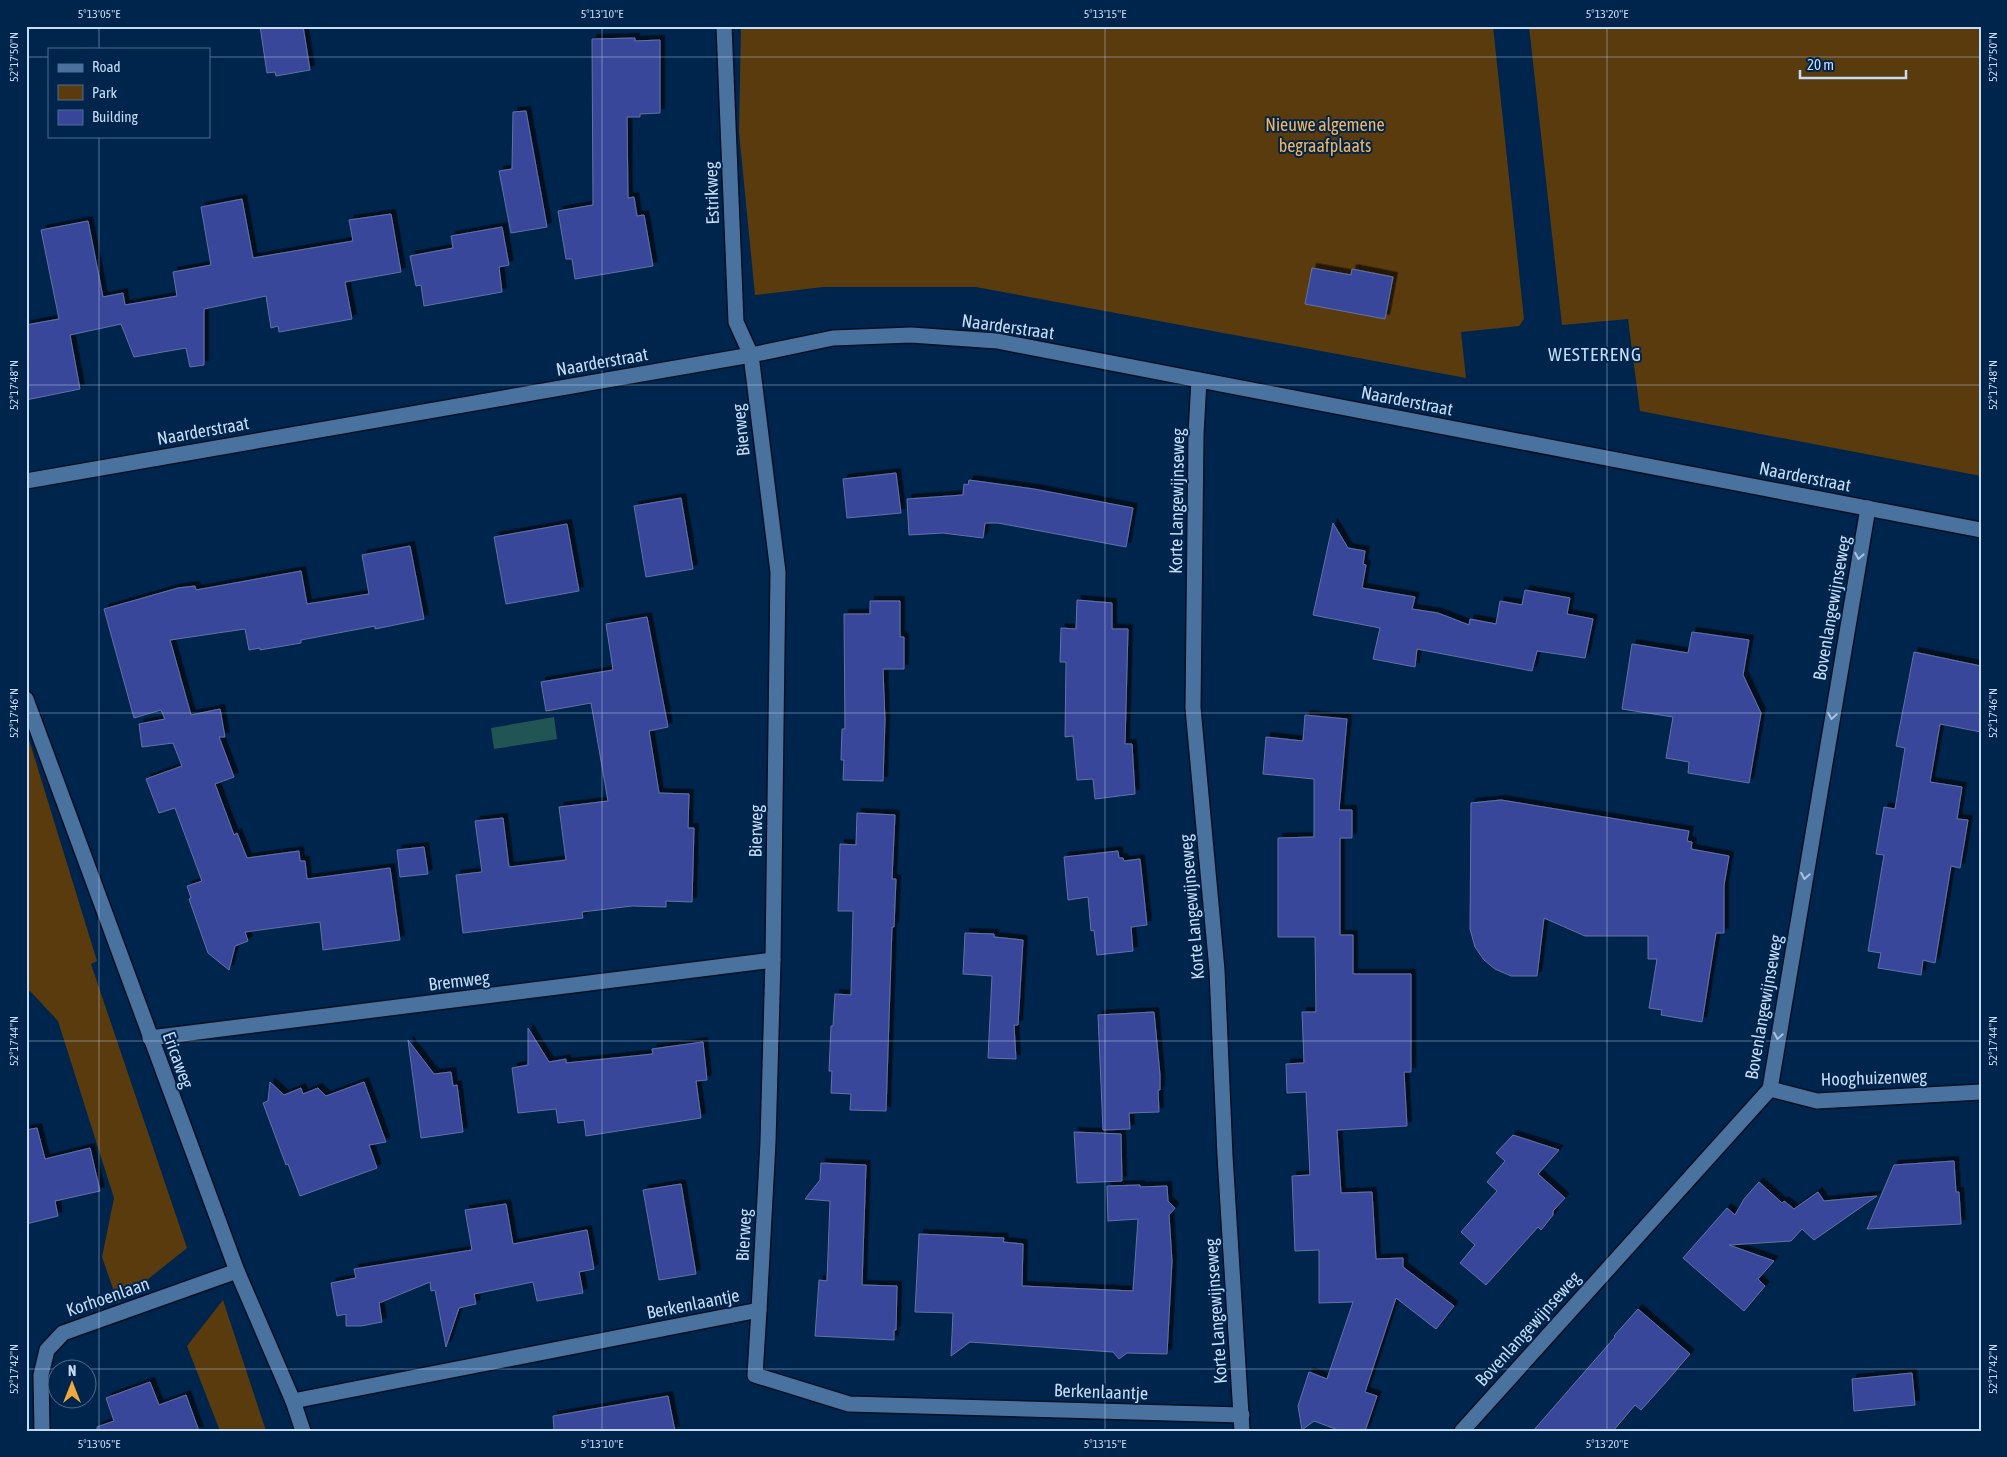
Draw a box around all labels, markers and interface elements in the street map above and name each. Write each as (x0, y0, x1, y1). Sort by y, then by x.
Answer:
text: 5°13'05"E (78, 7, 120, 21)
text: 5°13'10"E (581, 7, 623, 21)
text: 5°13'15"E (1084, 7, 1126, 21)
text: 5°13'20"E (1586, 7, 1628, 21)
text: 52°17'50"N (7, 32, 21, 82)
text: 52°17'50"N (1986, 32, 2000, 82)
legend (48, 48, 210, 138)
scale bar (1800, 48, 1906, 80)
text: 20 m (1807, 56, 1834, 73)
text: Road (92, 58, 121, 75)
text: Park (92, 84, 117, 101)
text: Building (92, 108, 138, 125)
park label: Nieuwe algemene begraafplaats (1265, 114, 1385, 156)
street label: Estrikweg (700, 161, 723, 225)
street label: Naarderstraat (961, 310, 1056, 343)
street label: Naarderstraat (554, 343, 650, 380)
district label: WESTERENG (1548, 343, 1642, 365)
text: 52°17'48"N (7, 360, 21, 410)
text: 52°17'48"N (1986, 360, 2000, 410)
street label: Naarderstraat (1359, 381, 1455, 420)
street label: Bierweg (727, 403, 754, 457)
street label: Naarderstraat (155, 412, 251, 449)
street label: Korte Langewijnseweg (1165, 428, 1188, 574)
street label: Naarderstraat (1757, 457, 1853, 496)
street label: Bovenlangewijnseweg (1808, 534, 1855, 682)
one-way arrow (1855, 551, 1865, 560)
text: 52°17'46"N (7, 688, 21, 738)
text: 52°17'46"N (1986, 688, 2000, 738)
one-way arrow (1828, 711, 1838, 720)
street label: Bierweg (745, 804, 766, 857)
street label: Korte Langewijnseweg (1175, 833, 1208, 981)
one-way arrow (1801, 872, 1811, 880)
street label: Bovenlangewijnseweg (1740, 933, 1787, 1081)
street label: Bremweg (427, 966, 491, 995)
text: 52°17'44"N (7, 1016, 21, 1066)
text: 52°17'44"N (1986, 1016, 2000, 1066)
street label: Ericaweg (159, 1029, 198, 1091)
one-way arrow (1774, 1032, 1784, 1041)
street label: Hooghuizenweg (1820, 1065, 1928, 1090)
street label: Bierweg (732, 1208, 755, 1262)
street label: Korte Langewijnseweg (1200, 1237, 1231, 1384)
street label: Bovenlangewijnseweg (1471, 1267, 1585, 1390)
street label: Korhoenlaan (63, 1273, 152, 1321)
street label: Berkenlaantje (645, 1284, 741, 1323)
text: 52°17'42"N (7, 1344, 21, 1394)
text: 52°17'42"N (1986, 1344, 2000, 1394)
north arrow (48, 1360, 98, 1410)
text: N (68, 1363, 76, 1379)
street label: Berkenlaantje (1054, 1379, 1148, 1404)
text: 5°13'05"E (78, 1437, 120, 1451)
text: 5°13'10"E (581, 1437, 623, 1451)
text: 5°13'15"E (1084, 1437, 1126, 1451)
text: 5°13'20"E (1586, 1437, 1628, 1451)

